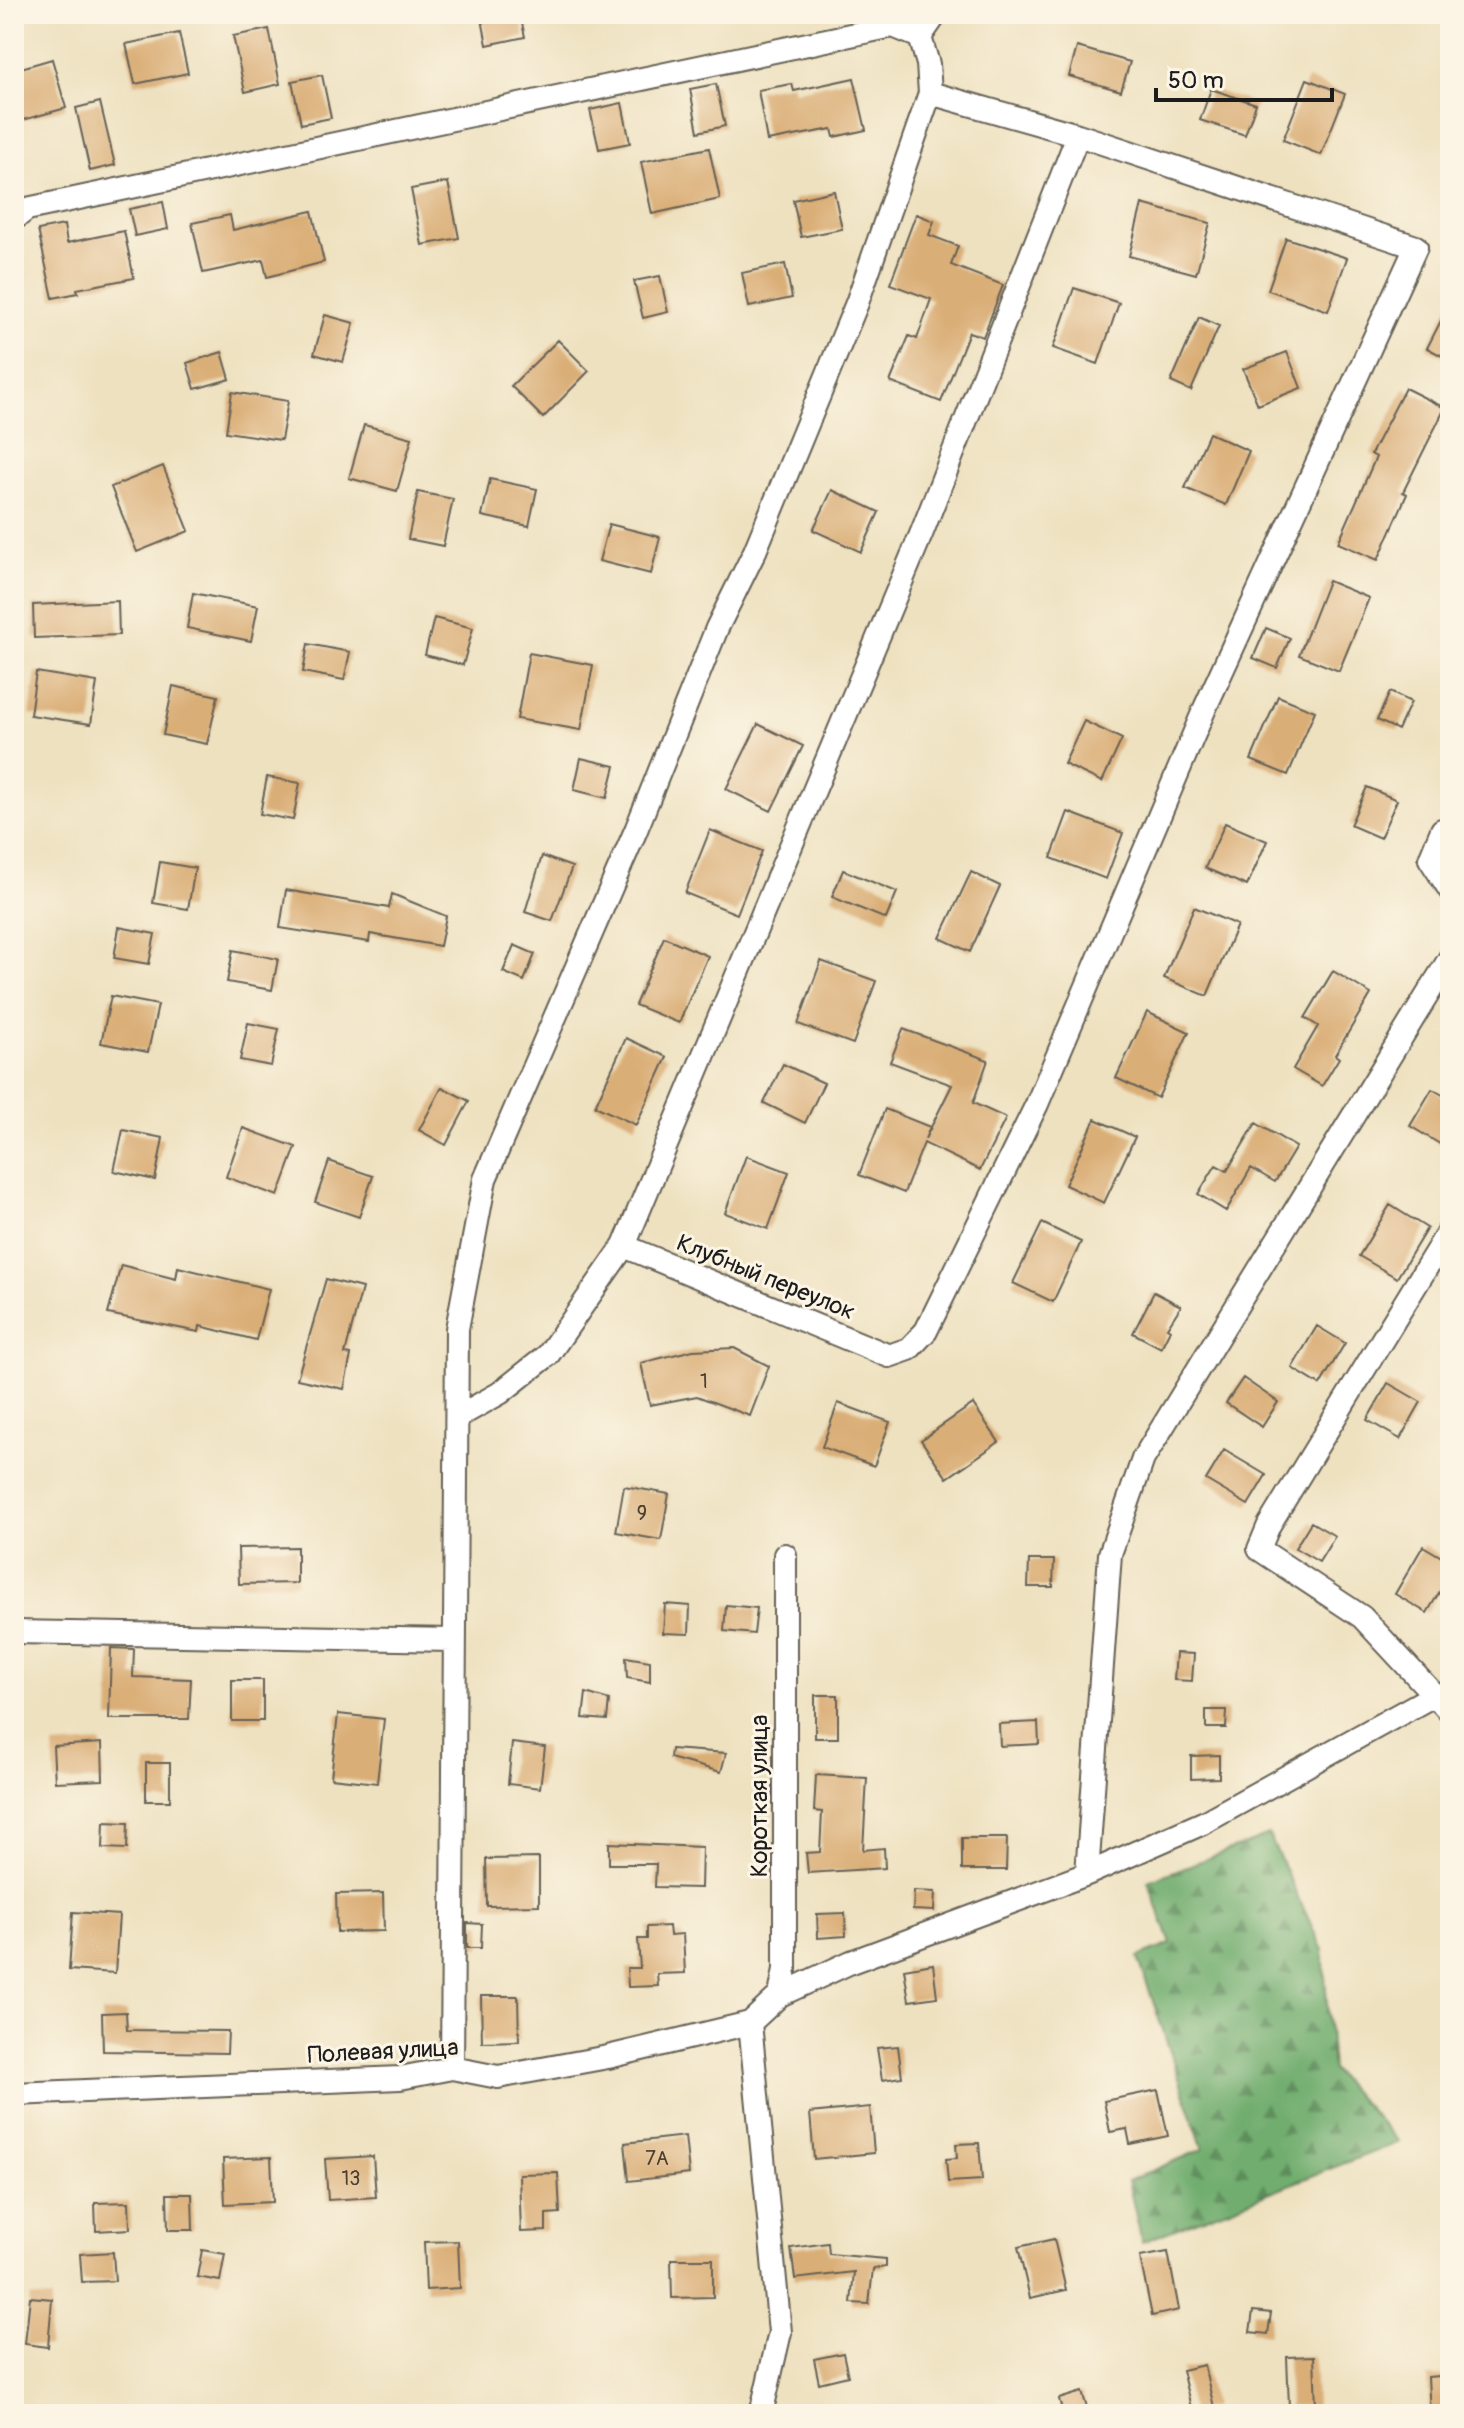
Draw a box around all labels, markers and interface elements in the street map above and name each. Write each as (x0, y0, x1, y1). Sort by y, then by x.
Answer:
scale bar (1156, 52, 1332, 102)
text: 50 m (1168, 66, 1224, 95)
street label: Клубный переулок (672, 1228, 859, 1326)
house number: 1 (700, 1369, 708, 1394)
house number: 9 (637, 1501, 647, 1526)
street label: Короткая улица (745, 1715, 774, 1877)
street label: Полевая улица (307, 2033, 459, 2070)
house number: 7А (645, 2146, 669, 2171)
house number: 13 (342, 2166, 360, 2191)

